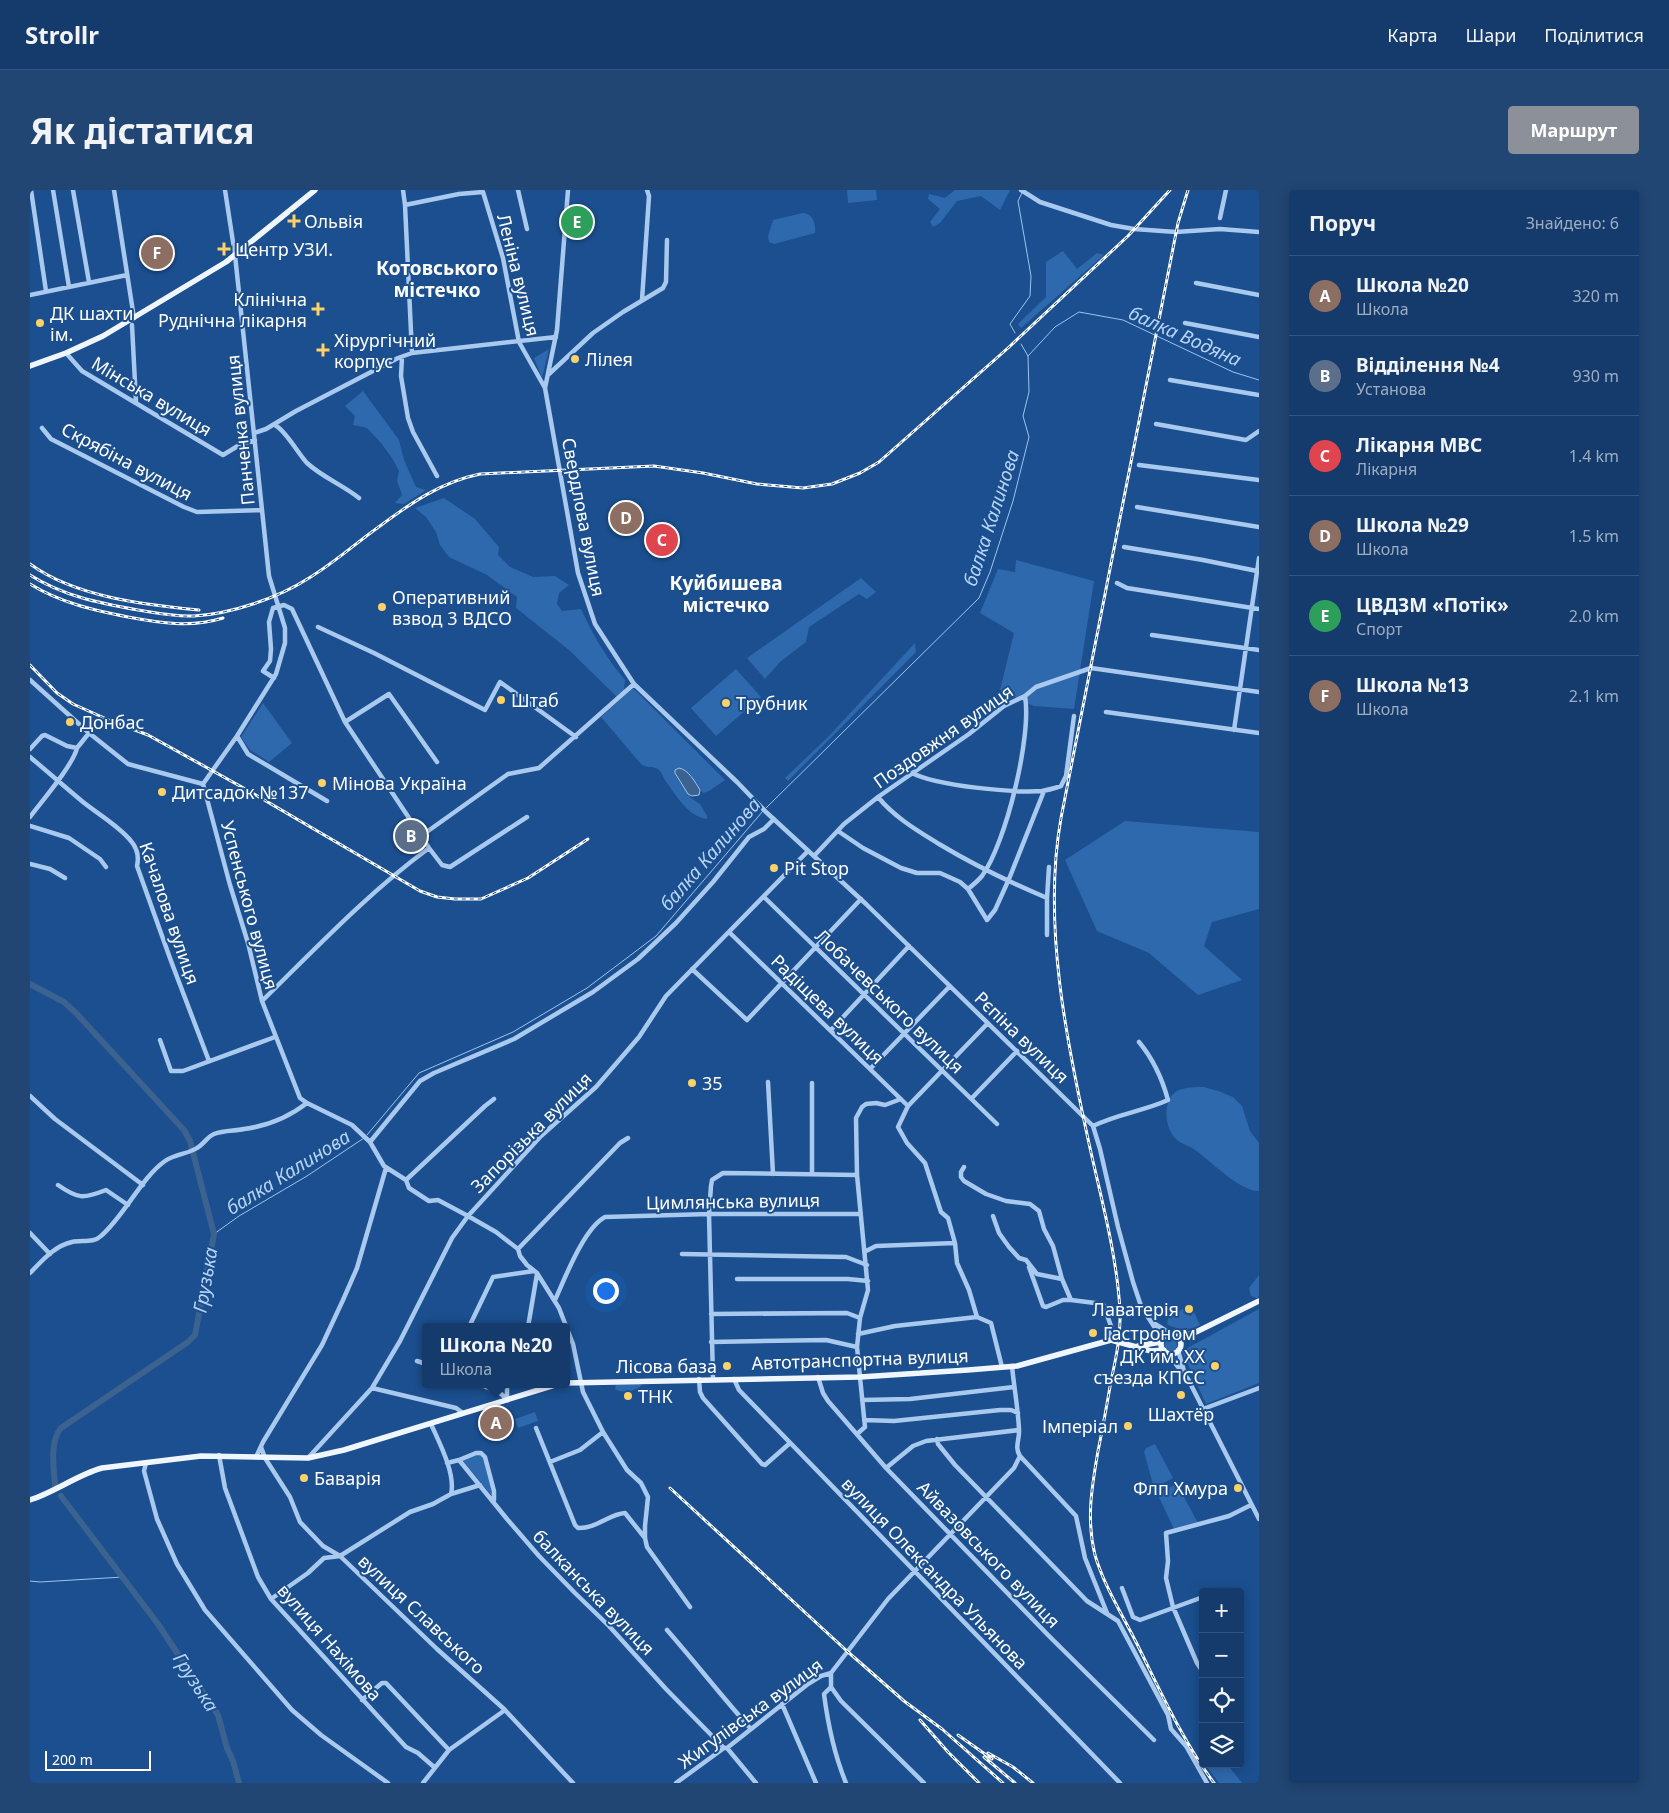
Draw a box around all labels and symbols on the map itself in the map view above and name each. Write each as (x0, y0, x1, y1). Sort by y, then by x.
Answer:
pin: E (561, 203, 593, 241)
place label: Ольвія (304, 209, 363, 233)
street label: Леніна вулиця (492, 211, 546, 339)
marker: Ольвія (288, 215, 300, 227)
pin: F (141, 234, 173, 272)
place label: Центр УЗИ. (235, 237, 333, 261)
marker: Центр УЗИ. (217, 242, 231, 256)
district label: Котовського містечко (376, 255, 498, 303)
place label: Клінічна Руднічна лікарня (158, 287, 307, 332)
water label: балка Водяна (1125, 300, 1246, 373)
place label: ДК шахти ім. (50, 301, 134, 346)
marker: Клінічна Руднічна лікарня (311, 302, 325, 316)
marker: ДК шахти ім. (34, 317, 46, 329)
place label: Хірургічний корпус (334, 328, 436, 373)
marker: Хірургічний корпус (316, 343, 330, 357)
place label: Лілея (585, 347, 633, 371)
street label: Мінська вулиця (88, 351, 216, 441)
marker: Лілея (569, 353, 581, 365)
street label: Панченка вулиця (220, 354, 260, 506)
street label: Скрябіна вулиця (57, 416, 197, 506)
street label: Свердлова вулиця (557, 436, 611, 598)
water label: балка Калинова (957, 446, 1025, 589)
pin: D (610, 499, 642, 537)
pin: C (646, 521, 678, 559)
district label: Куйбишева містечко (669, 570, 783, 618)
place label: Оперативний взвод 3 ВДСО (392, 585, 512, 630)
marker: Оперативний взвод 3 ВДСО (376, 601, 388, 613)
street label: Поздовжня вулиця (868, 679, 1018, 793)
place label: Штаб (511, 688, 559, 712)
place label: Трубник (736, 691, 808, 715)
marker: Штаб (495, 694, 507, 706)
marker: Трубник (720, 697, 732, 709)
place label: Донбас (80, 710, 145, 734)
marker: Донбас (64, 716, 76, 728)
place label: Мінова Україна (332, 771, 467, 795)
marker: Мінова Україна (316, 777, 328, 789)
place label: Дитсадок №137 (172, 780, 308, 804)
marker: Дитсадок №137 (156, 786, 168, 798)
water label: балка Калинова (654, 792, 766, 916)
pin: B (395, 817, 427, 855)
street label: Успенського вулиця (216, 818, 284, 992)
street label: Качалова вулиця (134, 839, 206, 987)
place label: Pit Stop (784, 856, 849, 880)
marker: Pit Stop (768, 862, 780, 874)
street label: Лобачевського вулиця (811, 924, 969, 1078)
street label: Радіщева вулиця (766, 949, 890, 1069)
street label: Рєпіна вулиця (970, 986, 1074, 1088)
street label: Запорізька вулиця (465, 1066, 597, 1198)
place label: 35 (702, 1071, 723, 1095)
marker: 35 (686, 1077, 698, 1089)
water label: балка Калинова (221, 1123, 355, 1221)
street label: Цимлянська вулиця (646, 1187, 820, 1215)
water label: Грузька (186, 1245, 224, 1315)
your location (593, 1278, 619, 1304)
place label: Лаватерія (1092, 1297, 1179, 1321)
marker: Лаватерія (1183, 1303, 1195, 1315)
place label: Гастроном (1103, 1321, 1196, 1345)
marker: Гастроном (1087, 1327, 1099, 1339)
street label: Автотранспортна вулиця (751, 1343, 969, 1375)
place label: ДК им. XX съезда КПСС (1093, 1344, 1205, 1389)
place label: Лісова база (616, 1354, 717, 1378)
marker: Лісова база (721, 1360, 733, 1372)
marker: ДК им. XX съезда КПСС (1209, 1360, 1221, 1372)
place label: ТНК (638, 1384, 673, 1408)
marker: Шахтёр (1175, 1389, 1187, 1401)
marker: ТНК (622, 1390, 634, 1402)
place label: Шахтёр (1148, 1402, 1214, 1426)
pin: A (480, 1404, 512, 1442)
place label: Імперіал (1042, 1414, 1118, 1438)
marker: Імперіал (1122, 1420, 1134, 1432)
place label: Баварія (314, 1466, 381, 1490)
marker: Баварія (298, 1472, 310, 1484)
street label: вулиця Олександра Ульянова (837, 1472, 1033, 1674)
street label: Айвазовського вулиця (912, 1475, 1066, 1633)
place label: Флп Хмура (1133, 1476, 1228, 1500)
marker: Флп Хмура (1232, 1482, 1244, 1494)
street label: балканська вулиця (528, 1524, 660, 1660)
street label: вулиця Славського (353, 1549, 491, 1679)
street label: вулиця Нахімова (273, 1578, 387, 1706)
water label: Грузька (167, 1647, 225, 1717)
street label: Жигулівська вулиця (673, 1652, 827, 1774)
scale bar (45, 1748, 151, 1771)

